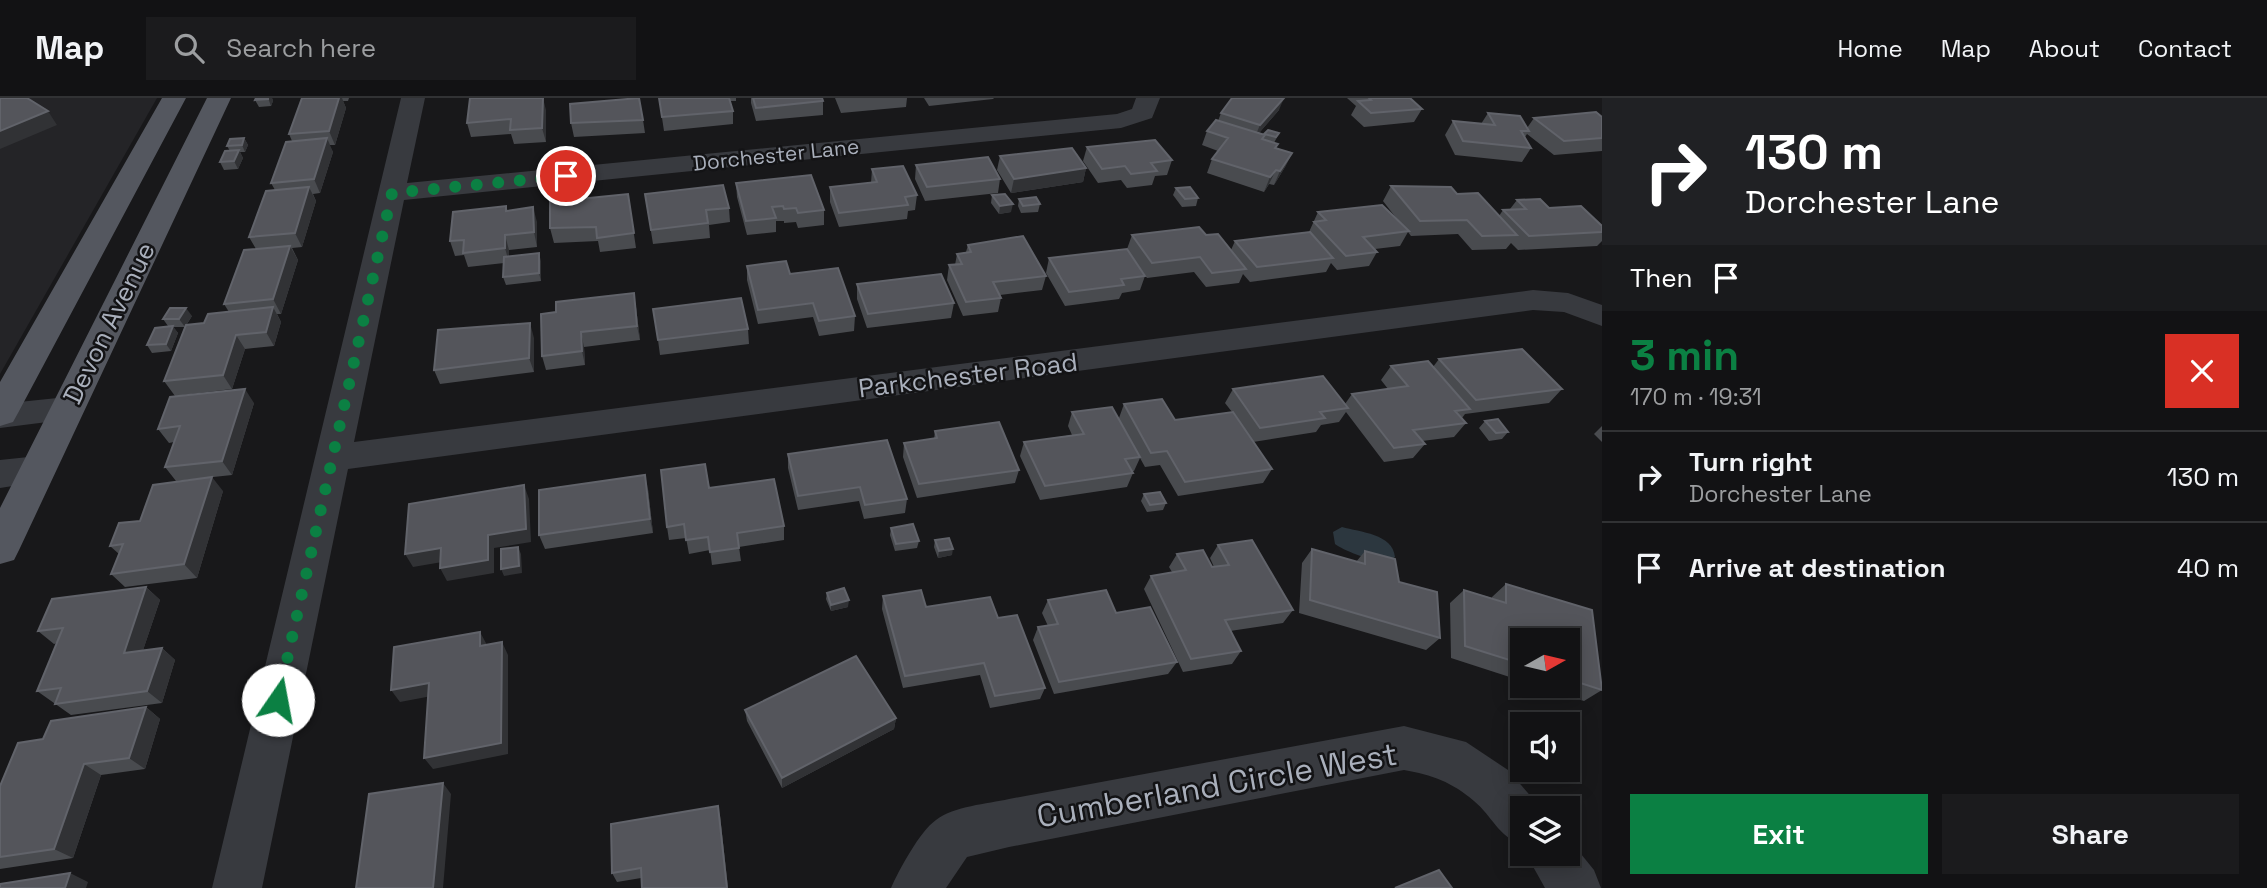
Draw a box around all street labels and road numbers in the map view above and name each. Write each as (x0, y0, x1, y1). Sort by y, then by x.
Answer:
street label: Dorchester Lane (691, 132, 860, 177)
street label: Devon Avenue (55, 237, 163, 409)
street label: Parkchester Road (856, 345, 1080, 405)
street label: Cumberland Circle West (1034, 734, 1400, 836)

